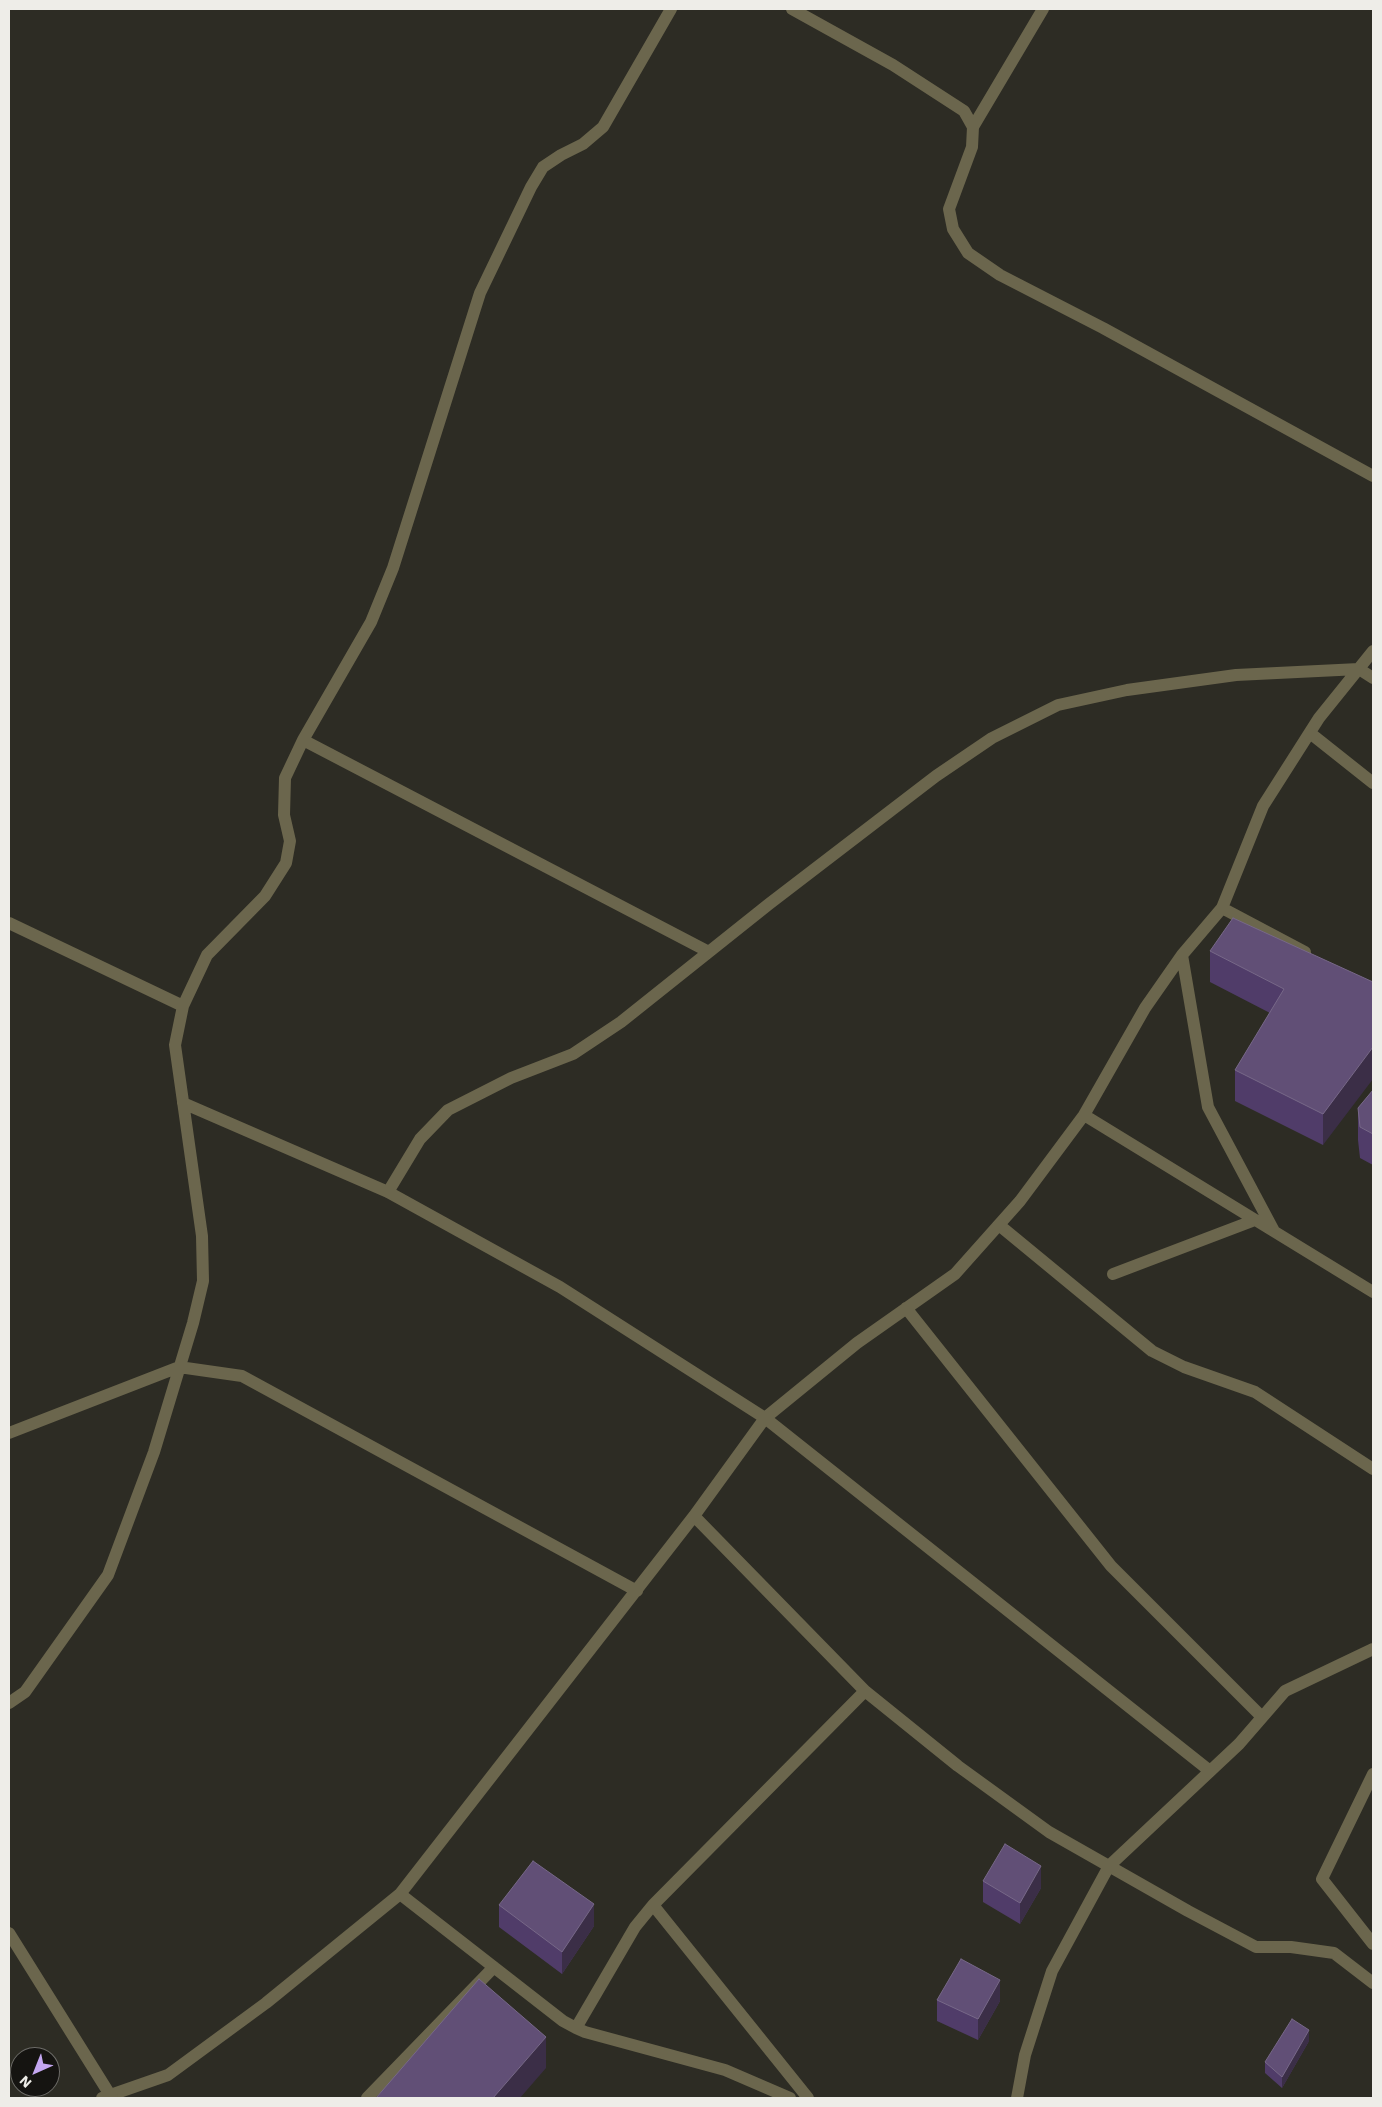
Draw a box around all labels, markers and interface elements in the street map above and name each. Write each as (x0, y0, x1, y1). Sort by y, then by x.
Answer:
north arrow (10, 2047, 60, 2097)
text: N (16, 2073, 35, 2091)

